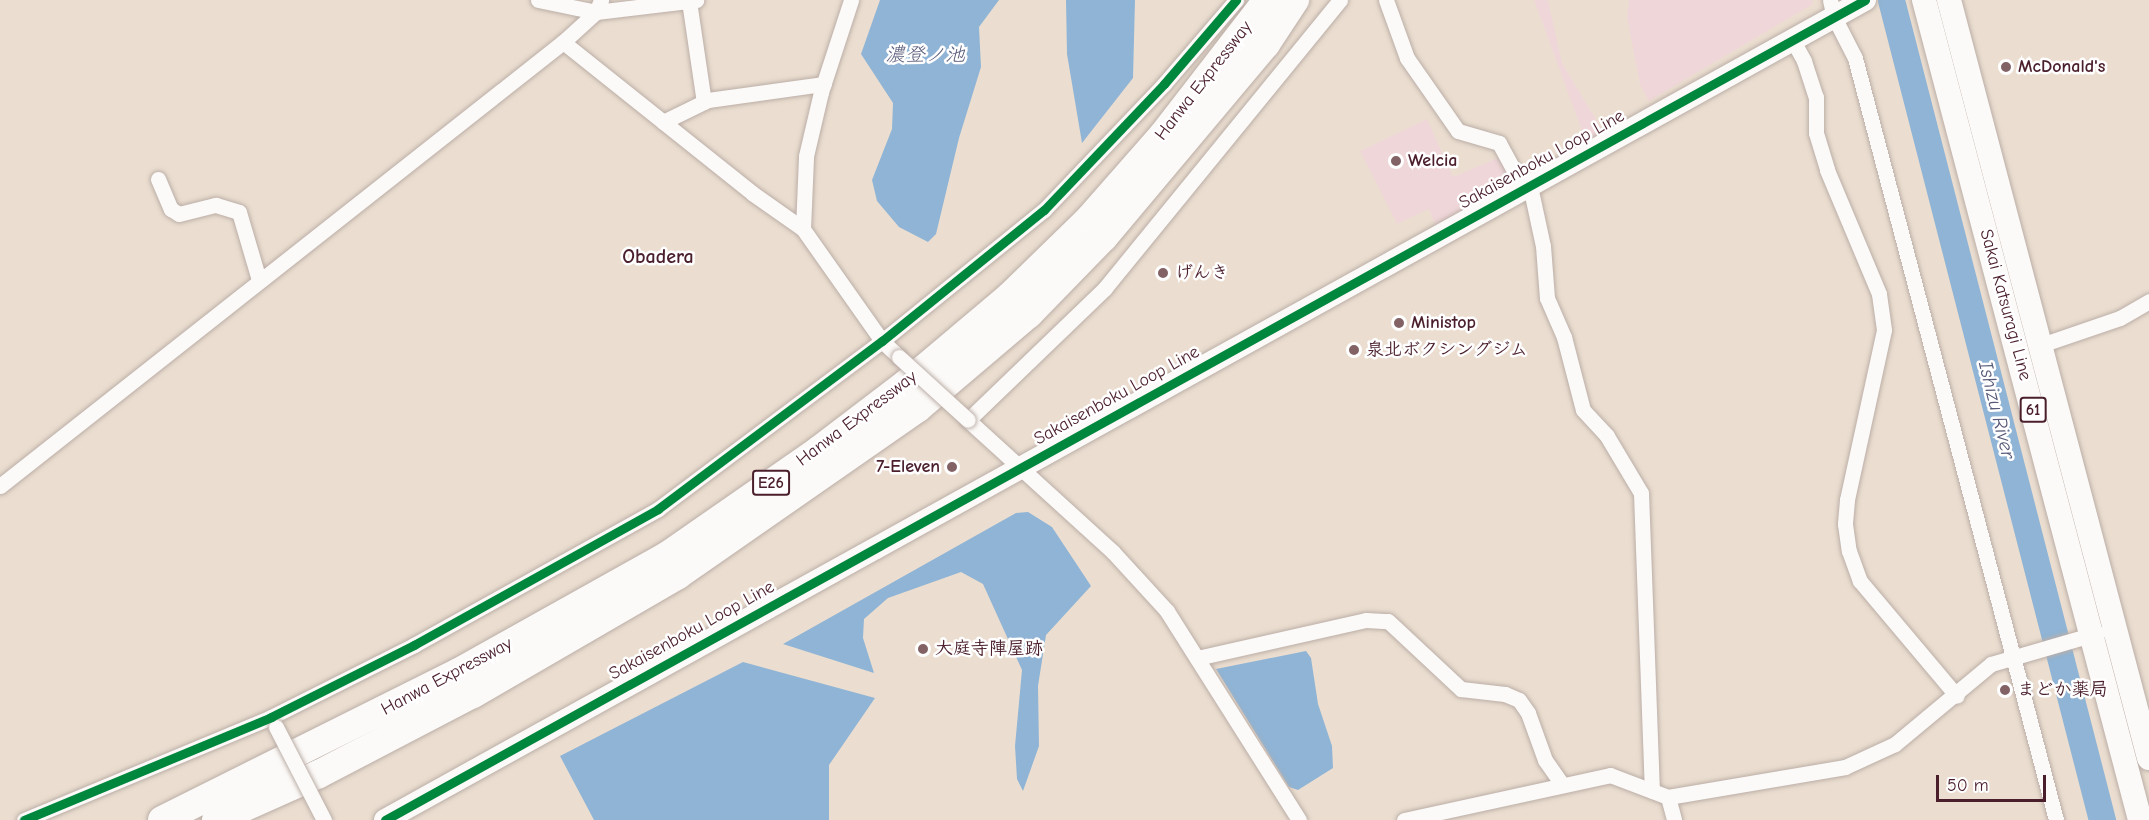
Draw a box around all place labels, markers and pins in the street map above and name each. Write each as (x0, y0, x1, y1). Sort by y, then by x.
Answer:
place label: McDonald's (2018, 56, 2105, 78)
marker: McDonald's (1999, 60, 2013, 74)
place label: Welcia (1408, 150, 1457, 172)
marker: Welcia (1389, 154, 1403, 168)
place label: げんき (1175, 262, 1229, 284)
marker: げんき (1156, 266, 1170, 280)
place label: Ministop (1411, 312, 1476, 334)
marker: Ministop (1392, 316, 1406, 330)
place label: 泉北ボクシングジム (1366, 339, 1528, 361)
marker: 泉北ボクシングジム (1347, 343, 1361, 357)
place label: 7-Eleven (876, 456, 940, 478)
marker: 7-Eleven (945, 460, 959, 474)
place label: 大庭寺陣屋跡 (935, 638, 1043, 660)
marker: 大庭寺陣屋跡 (916, 642, 930, 656)
place label: まどか薬局 (2017, 679, 2107, 701)
marker: まどか薬局 (1998, 683, 2012, 697)

